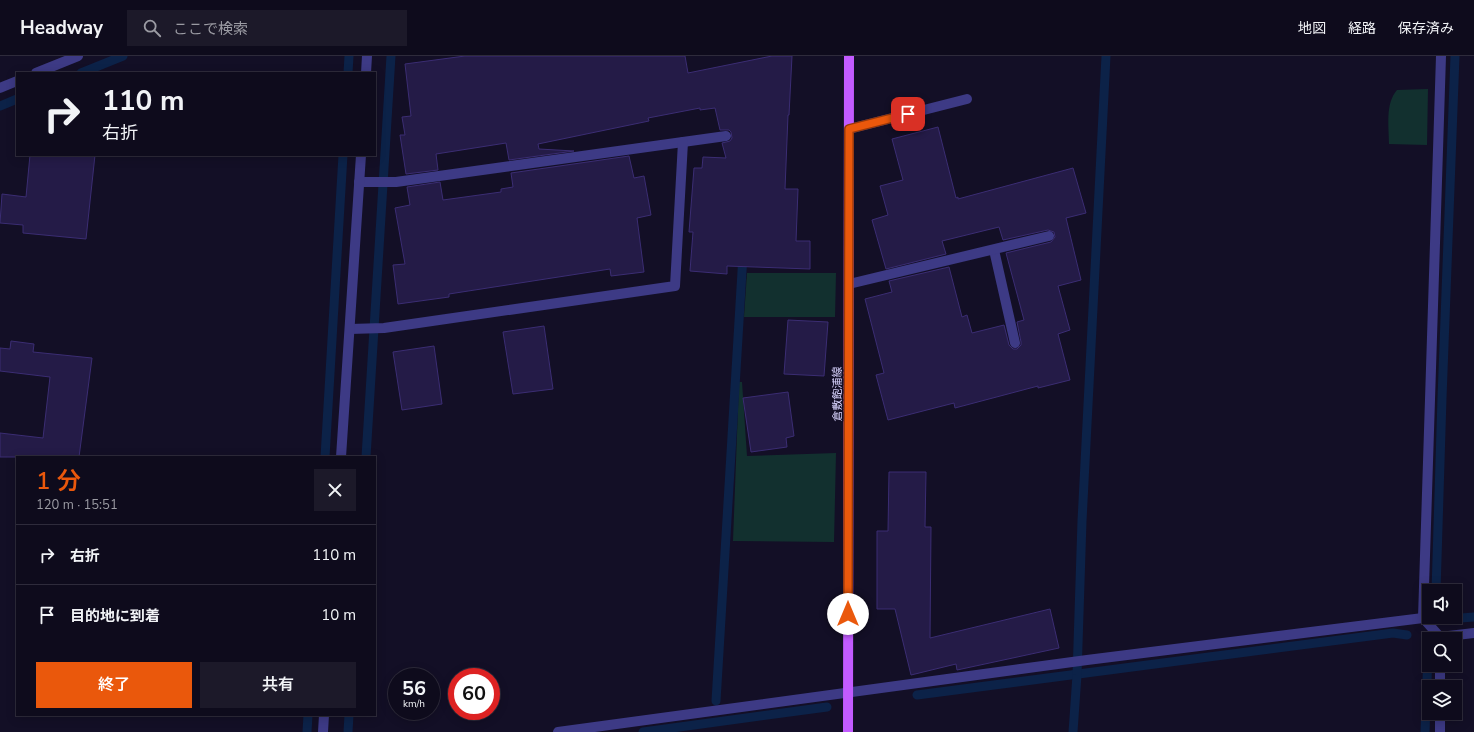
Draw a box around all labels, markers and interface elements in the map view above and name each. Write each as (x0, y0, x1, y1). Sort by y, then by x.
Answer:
search box (127, 10, 407, 46)
text: Headway (20, 15, 103, 41)
icon: search (141, 17, 163, 39)
text: ここで検索 (173, 19, 248, 39)
text: 地図 (1298, 19, 1326, 38)
text: 経路 (1348, 19, 1376, 38)
text: 保存済み (1398, 19, 1454, 38)
text: 110 m (102, 82, 185, 120)
icon: right (36, 88, 88, 140)
pin (891, 97, 925, 131)
icon: arrive (897, 103, 919, 125)
text: 右折 (102, 121, 138, 145)
street label: 倉敷飽浦線 (830, 367, 845, 422)
text: 1 分 (36, 465, 81, 497)
button: close (314, 469, 356, 511)
text: 120 m · 15:51 (36, 496, 118, 514)
icon: right (36, 544, 58, 566)
text: 110 m (312, 545, 356, 565)
text: 右折 (70, 546, 100, 566)
map controls (1422, 584, 1462, 720)
button: sound (1422, 584, 1462, 624)
position arrow (827, 593, 869, 635)
icon: arrive (36, 604, 58, 626)
text: 10 m (321, 605, 356, 625)
text: 目的地に到着 (70, 606, 160, 626)
button: search (1422, 632, 1462, 672)
button: 終了 (36, 662, 192, 708)
button: 共有 (200, 662, 356, 708)
speed limit sign: 60 (448, 668, 500, 720)
text: 56 (402, 675, 426, 702)
button: layers (1422, 680, 1462, 720)
text: km/h (403, 697, 425, 711)

